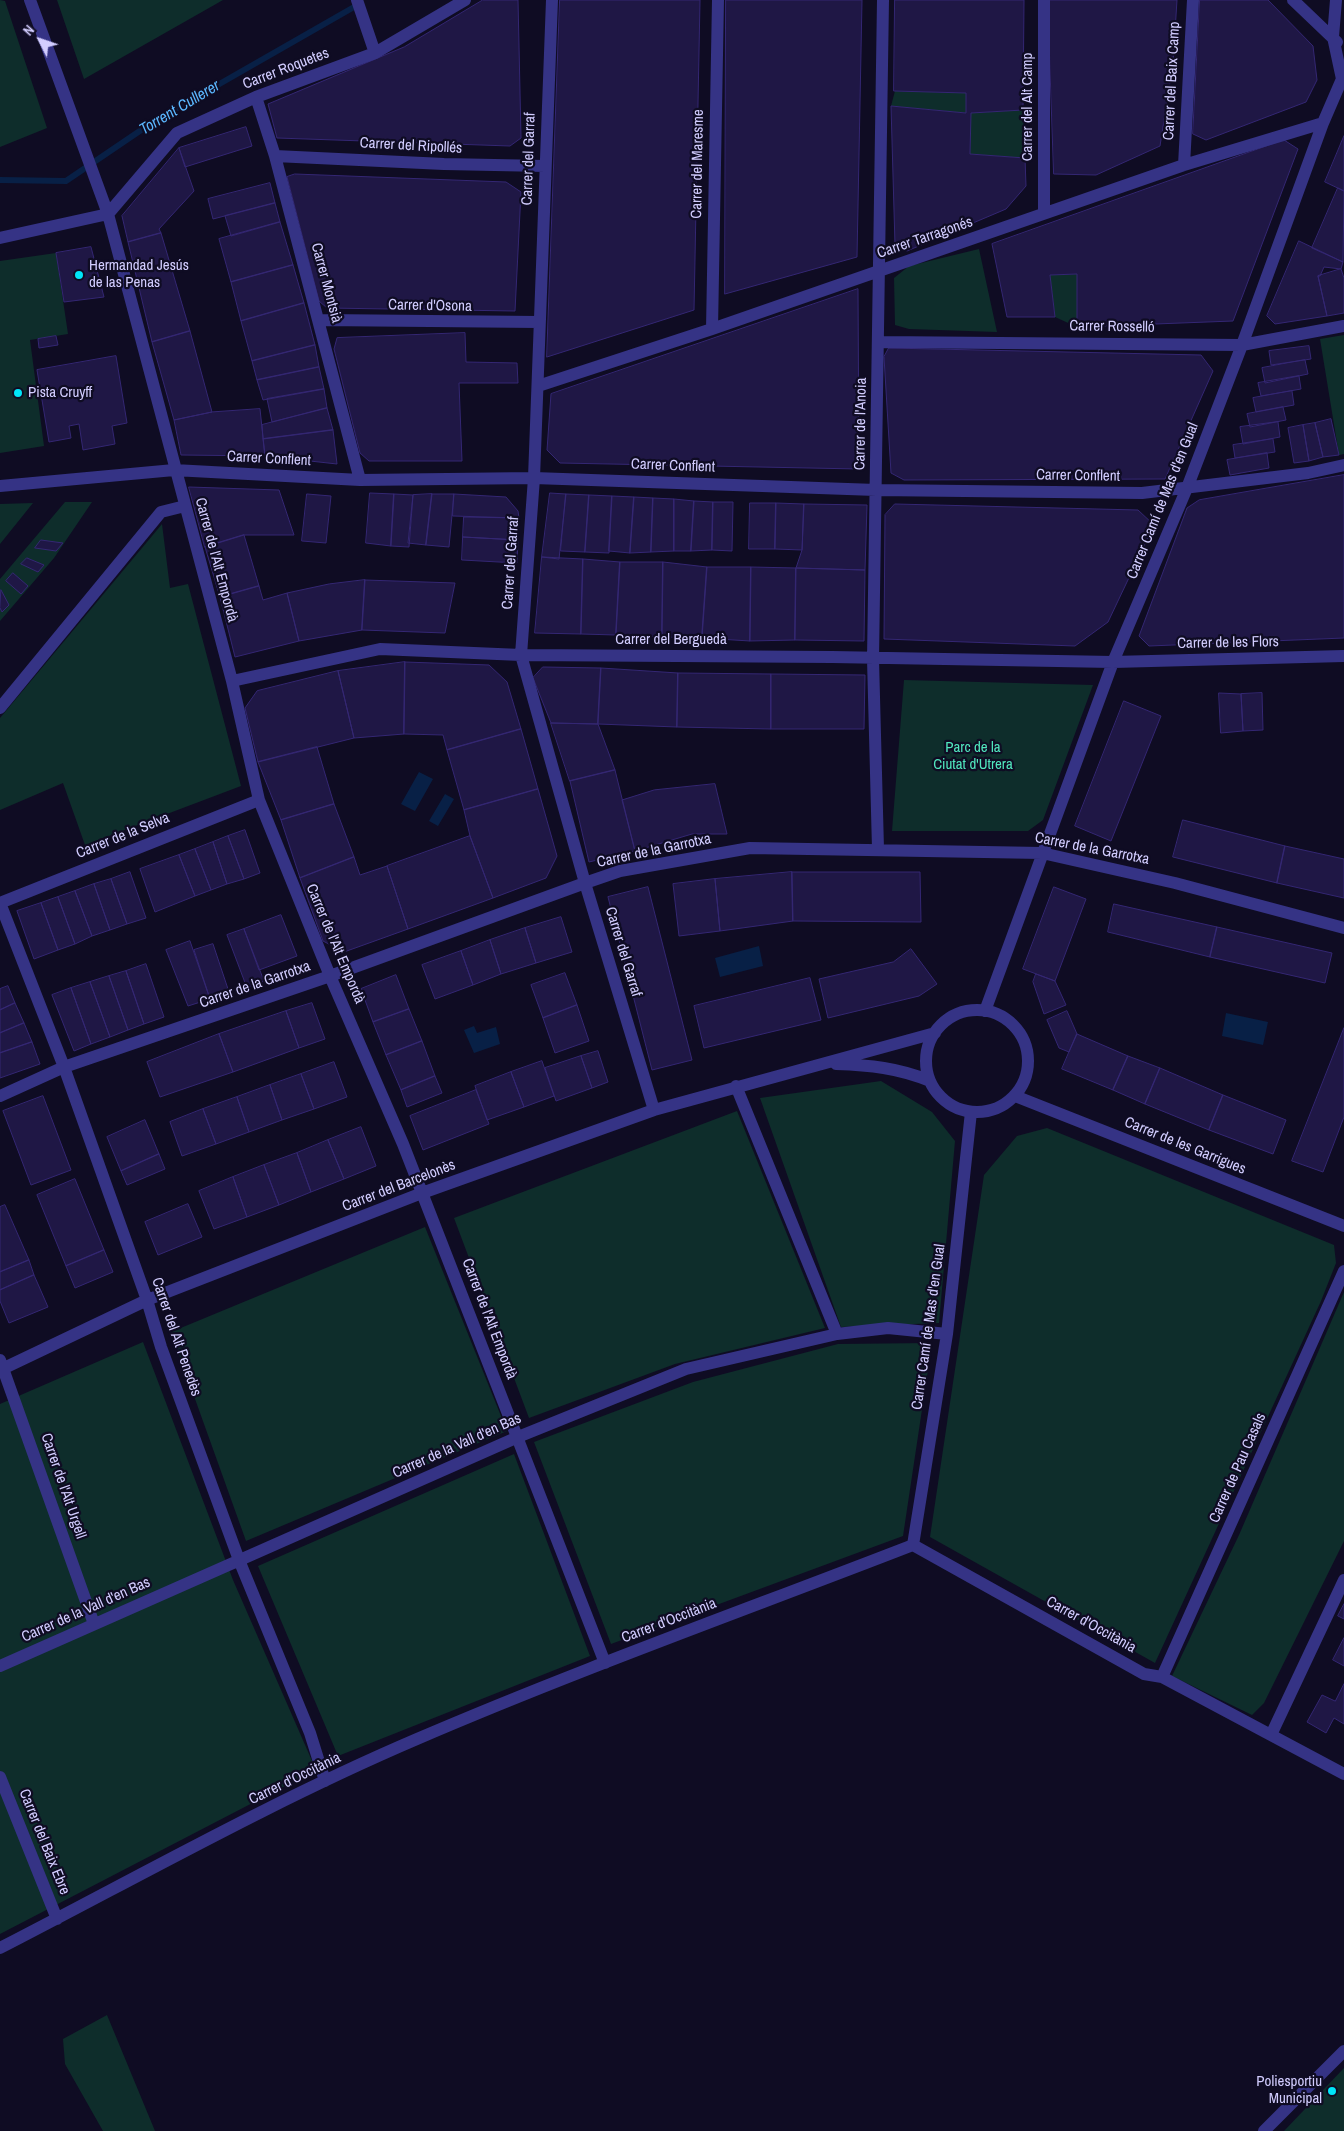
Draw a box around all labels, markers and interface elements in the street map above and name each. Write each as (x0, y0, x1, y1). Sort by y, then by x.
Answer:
north arrow (15, 15, 65, 65)
text: N (19, 21, 38, 39)
street label: Carrer del Baix Camp (1160, 21, 1184, 141)
street label: Carrer Roquetes (240, 44, 332, 94)
street label: Carrer del Alt Camp (1019, 53, 1037, 161)
water label: Torrent Cullerer (136, 77, 224, 139)
street label: Carrer del Maresme (688, 109, 708, 219)
street label: Carrer del Garraf (518, 112, 540, 206)
street label: Carrer del Ripollés (359, 134, 463, 158)
street label: Carrer Tarragonés (875, 213, 975, 263)
street label: Carrer Montsià (307, 241, 345, 325)
place label: Hermandad Jesús de las Penas (89, 257, 189, 292)
marker: Hermandad Jesús de las Penas (73, 269, 85, 281)
street label: Carrer d'Osona (388, 296, 472, 316)
street label: Carrer Rosselló (1069, 317, 1155, 337)
street label: Carrer de l'Anoia (851, 378, 871, 470)
place label: Pista Cruyff (28, 384, 92, 402)
marker: Pista Cruyff (12, 387, 24, 399)
street label: Carrer Camí de Mas d'en Gual (1123, 420, 1203, 582)
street label: Carrer Conflent (227, 448, 311, 470)
street label: Carrer Conflent (631, 456, 715, 476)
street label: Carrer Conflent (1036, 466, 1120, 486)
street label: Carrer de l'Alt Empordà (191, 496, 241, 624)
street label: Carrer del Garraf (499, 516, 523, 610)
street label: Carrer del Berguedà (615, 631, 727, 649)
street label: Carrer de les Flors (1177, 633, 1279, 653)
park label: Parc de la Ciutat d'Utrera (933, 739, 1013, 774)
street label: Carrer de la Selva (74, 809, 172, 863)
street label: Carrer de la Garrotxa (1033, 829, 1151, 869)
street label: Carrer de la Garrotxa (595, 830, 713, 872)
street label: Carrer de l'Alt Empordà (302, 882, 368, 1006)
street label: Carrer del Garraf (601, 905, 645, 999)
street label: Carrer de la Garrotxa (197, 958, 313, 1012)
street label: Carrer de les Garrigues (1122, 1113, 1248, 1179)
street label: Carrer del Barcelonès (340, 1156, 458, 1216)
street label: Carrer Camí de Mas d'en Gual (908, 1243, 950, 1411)
street label: Carrer de l'Alt Empordà (458, 1256, 520, 1382)
street label: Carrer del Alt Penedès (147, 1275, 205, 1399)
street label: Carrer de la Vall d'en Bas (390, 1410, 524, 1482)
street label: Carrer de Pau Casals (1206, 1410, 1270, 1526)
street label: Carrer de l'Alt Urgell (37, 1431, 89, 1541)
street label: Carrer de la Vall d'en Bas (19, 1574, 153, 1646)
street label: Carrer d'Occitània (1043, 1593, 1139, 1657)
street label: Carrer d'Occitània (619, 1595, 719, 1647)
street label: Carrer d'Occitània (246, 1749, 344, 1809)
street label: Carrer del Baix Ebre (15, 1787, 73, 1897)
place label: Poliesportiu Municipal (1256, 2073, 1322, 2108)
marker: Poliesportiu Municipal (1326, 2085, 1338, 2097)

